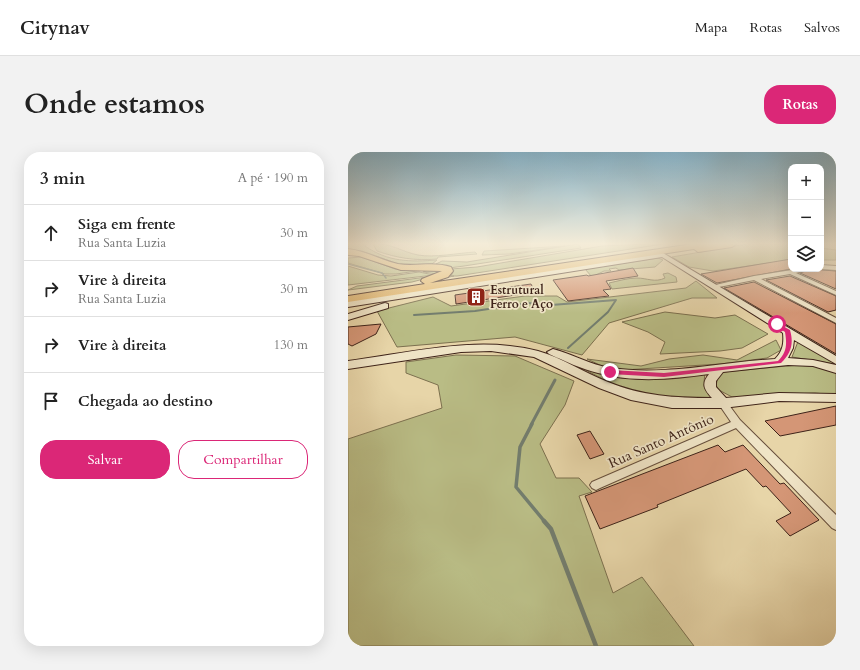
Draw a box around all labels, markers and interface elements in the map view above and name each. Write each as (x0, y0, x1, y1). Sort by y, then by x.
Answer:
text: Citynav (20, 15, 90, 41)
text: Mapa (695, 18, 728, 37)
text: Rotas (750, 18, 782, 37)
text: Salvos (804, 18, 840, 37)
text: Onde estamos (24, 85, 205, 123)
button: Rotas (764, 85, 836, 124)
map controls (788, 164, 824, 272)
button: + (788, 164, 824, 200)
text: 3 min (40, 167, 85, 190)
text: A pé · 190 m (238, 169, 308, 187)
button: − (788, 200, 824, 236)
text: Siga em frente (78, 214, 176, 234)
icon: ahead (40, 222, 62, 244)
text: 30 m (280, 224, 308, 242)
text: Rua Santa Luzia (78, 234, 166, 252)
button: layers (788, 236, 824, 272)
text: Vire à direita (78, 270, 166, 290)
icon: right (40, 278, 62, 300)
text: 30 m (280, 280, 308, 298)
place label: Estrutural Ferro e Aço (490, 282, 553, 312)
building icon: Estrutural Ferro e Aço (465, 286, 487, 308)
text: Rua Santa Luzia (78, 290, 166, 308)
route start (768, 315, 786, 333)
icon: right (40, 334, 62, 356)
text: Vire à direita (78, 335, 166, 355)
text: 130 m (274, 336, 308, 354)
route end (601, 363, 619, 381)
icon: arrive (40, 390, 62, 412)
text: Chegada ao destino (78, 391, 213, 411)
street label: Rua Santo Antônio (605, 409, 717, 473)
button: Salvar (40, 440, 170, 479)
button: Compartilhar (178, 440, 308, 479)

